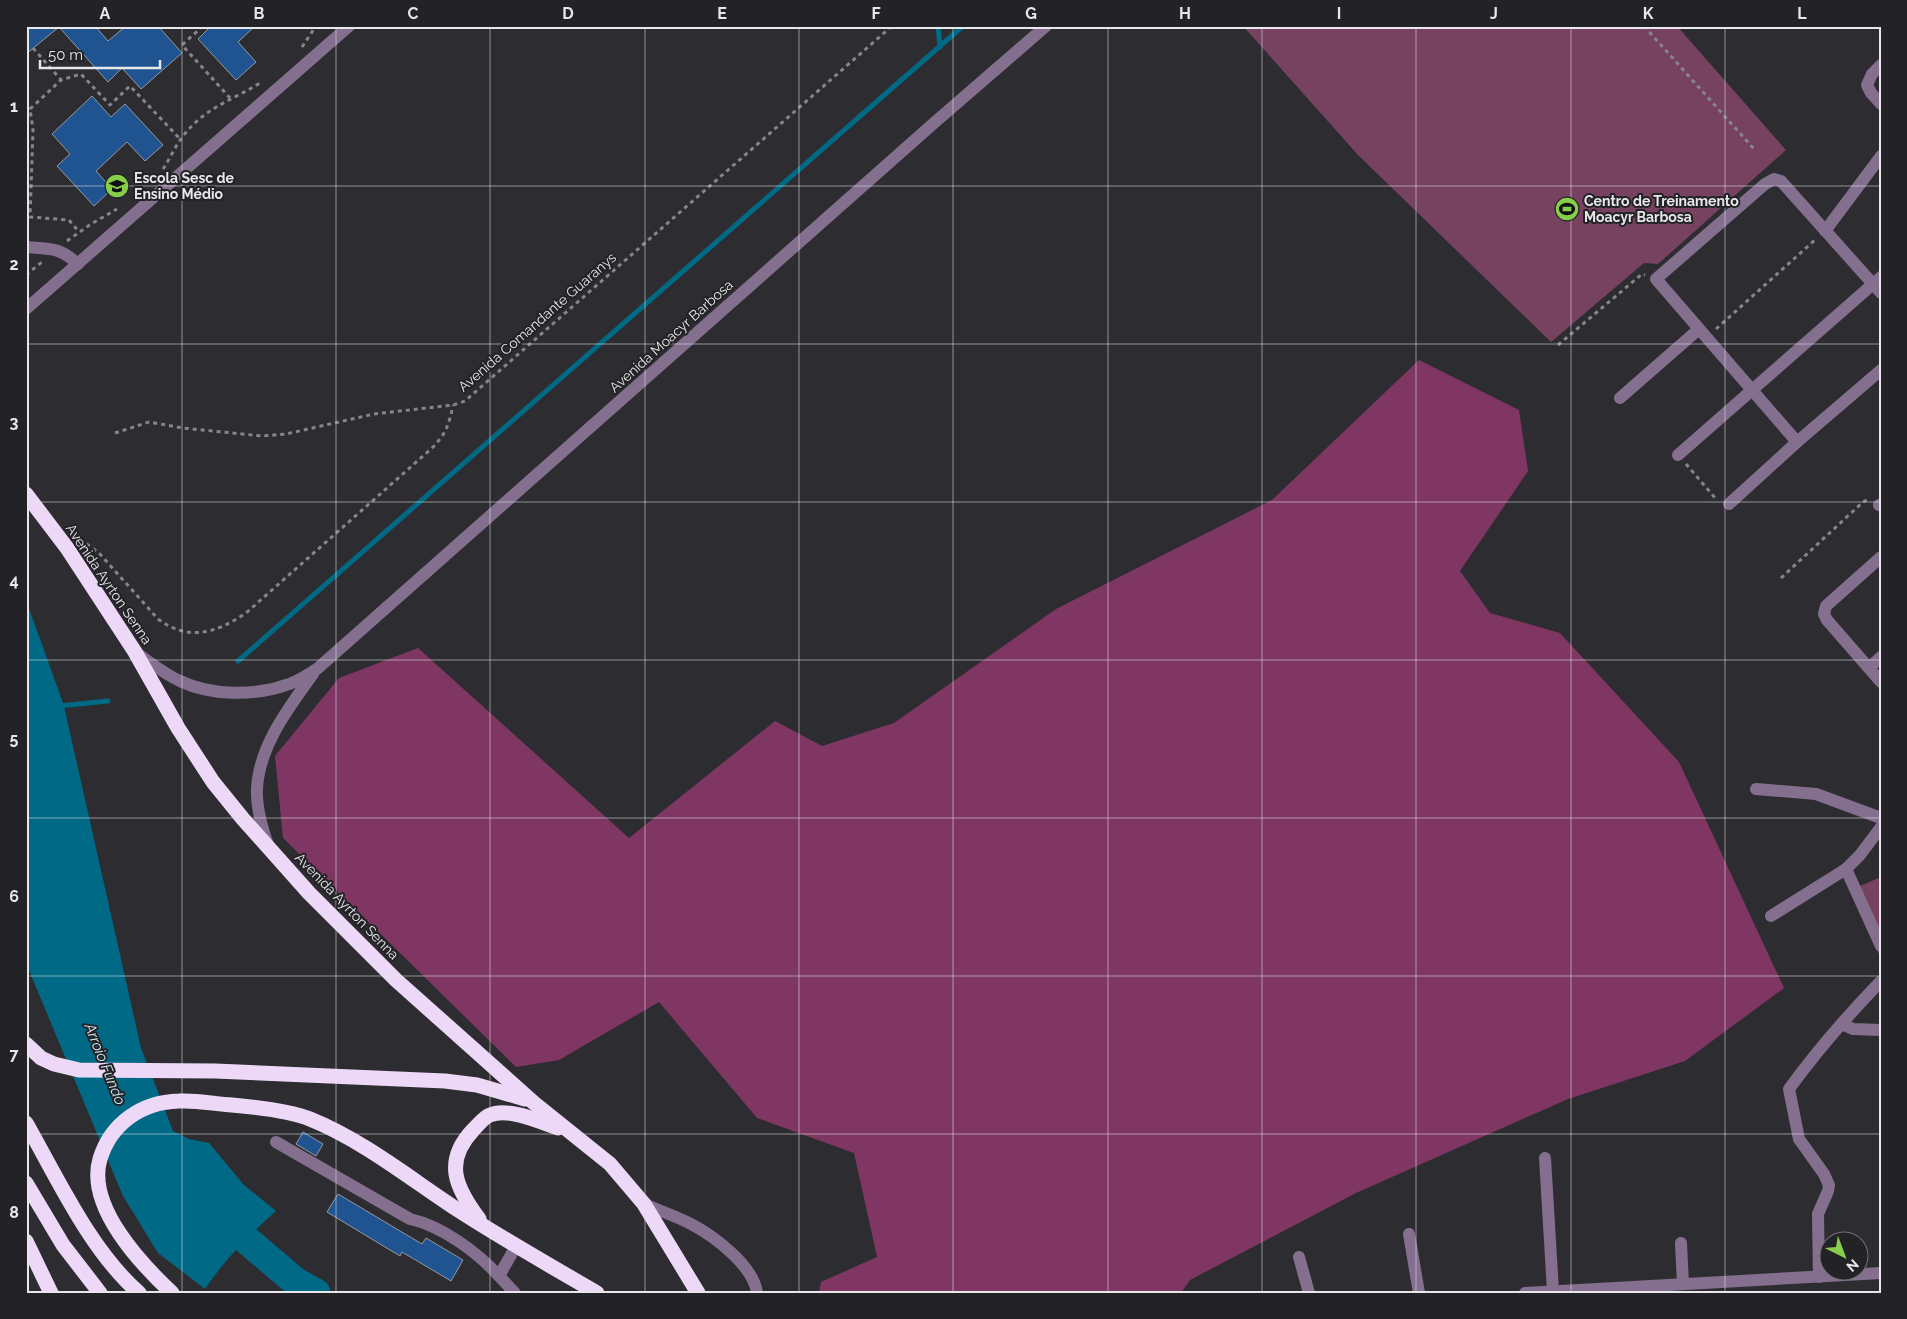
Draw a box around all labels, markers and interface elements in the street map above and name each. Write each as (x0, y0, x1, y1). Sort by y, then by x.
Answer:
text: A (100, 4, 111, 23)
text: B (254, 4, 265, 23)
text: C (408, 4, 419, 23)
text: D (562, 4, 574, 23)
text: E (717, 4, 727, 23)
text: F (871, 4, 881, 23)
text: G (1025, 4, 1037, 23)
text: H (1179, 4, 1191, 23)
text: I (1337, 4, 1341, 23)
text: J (1490, 4, 1498, 23)
text: K (1643, 4, 1654, 23)
text: L (1797, 4, 1807, 23)
scale bar (40, 38, 160, 70)
text: 50 m (48, 46, 83, 64)
text: 1 (10, 97, 18, 116)
place label: Escola Sesc de Ensino Médio (134, 170, 235, 202)
school or university icon: Escola Sesc de Ensino Médio (104, 173, 130, 199)
place label: Centro de Treinamento Moacyr Barbosa (1584, 193, 1739, 225)
sports icon: Centro de Treinamento Moacyr Barbosa (1554, 196, 1580, 222)
street label: Avenida Comandante Guaranys (455, 249, 619, 395)
text: 2 (9, 255, 19, 274)
street label: Avenida Moacyr Barbosa (606, 276, 736, 396)
text: 3 (10, 413, 19, 432)
street label: Avenida Ayrton Senna (63, 521, 155, 647)
text: 4 (9, 571, 19, 590)
text: 5 (10, 729, 19, 748)
street label: Avenida Ayrton Senna (292, 849, 402, 963)
text: 6 (9, 887, 19, 906)
water label: Arroio Fundo (80, 1020, 130, 1107)
text: 7 (10, 1045, 19, 1064)
text: 8 (9, 1203, 19, 1222)
north arrow (1820, 1232, 1870, 1282)
text: N (1843, 1256, 1862, 1275)

